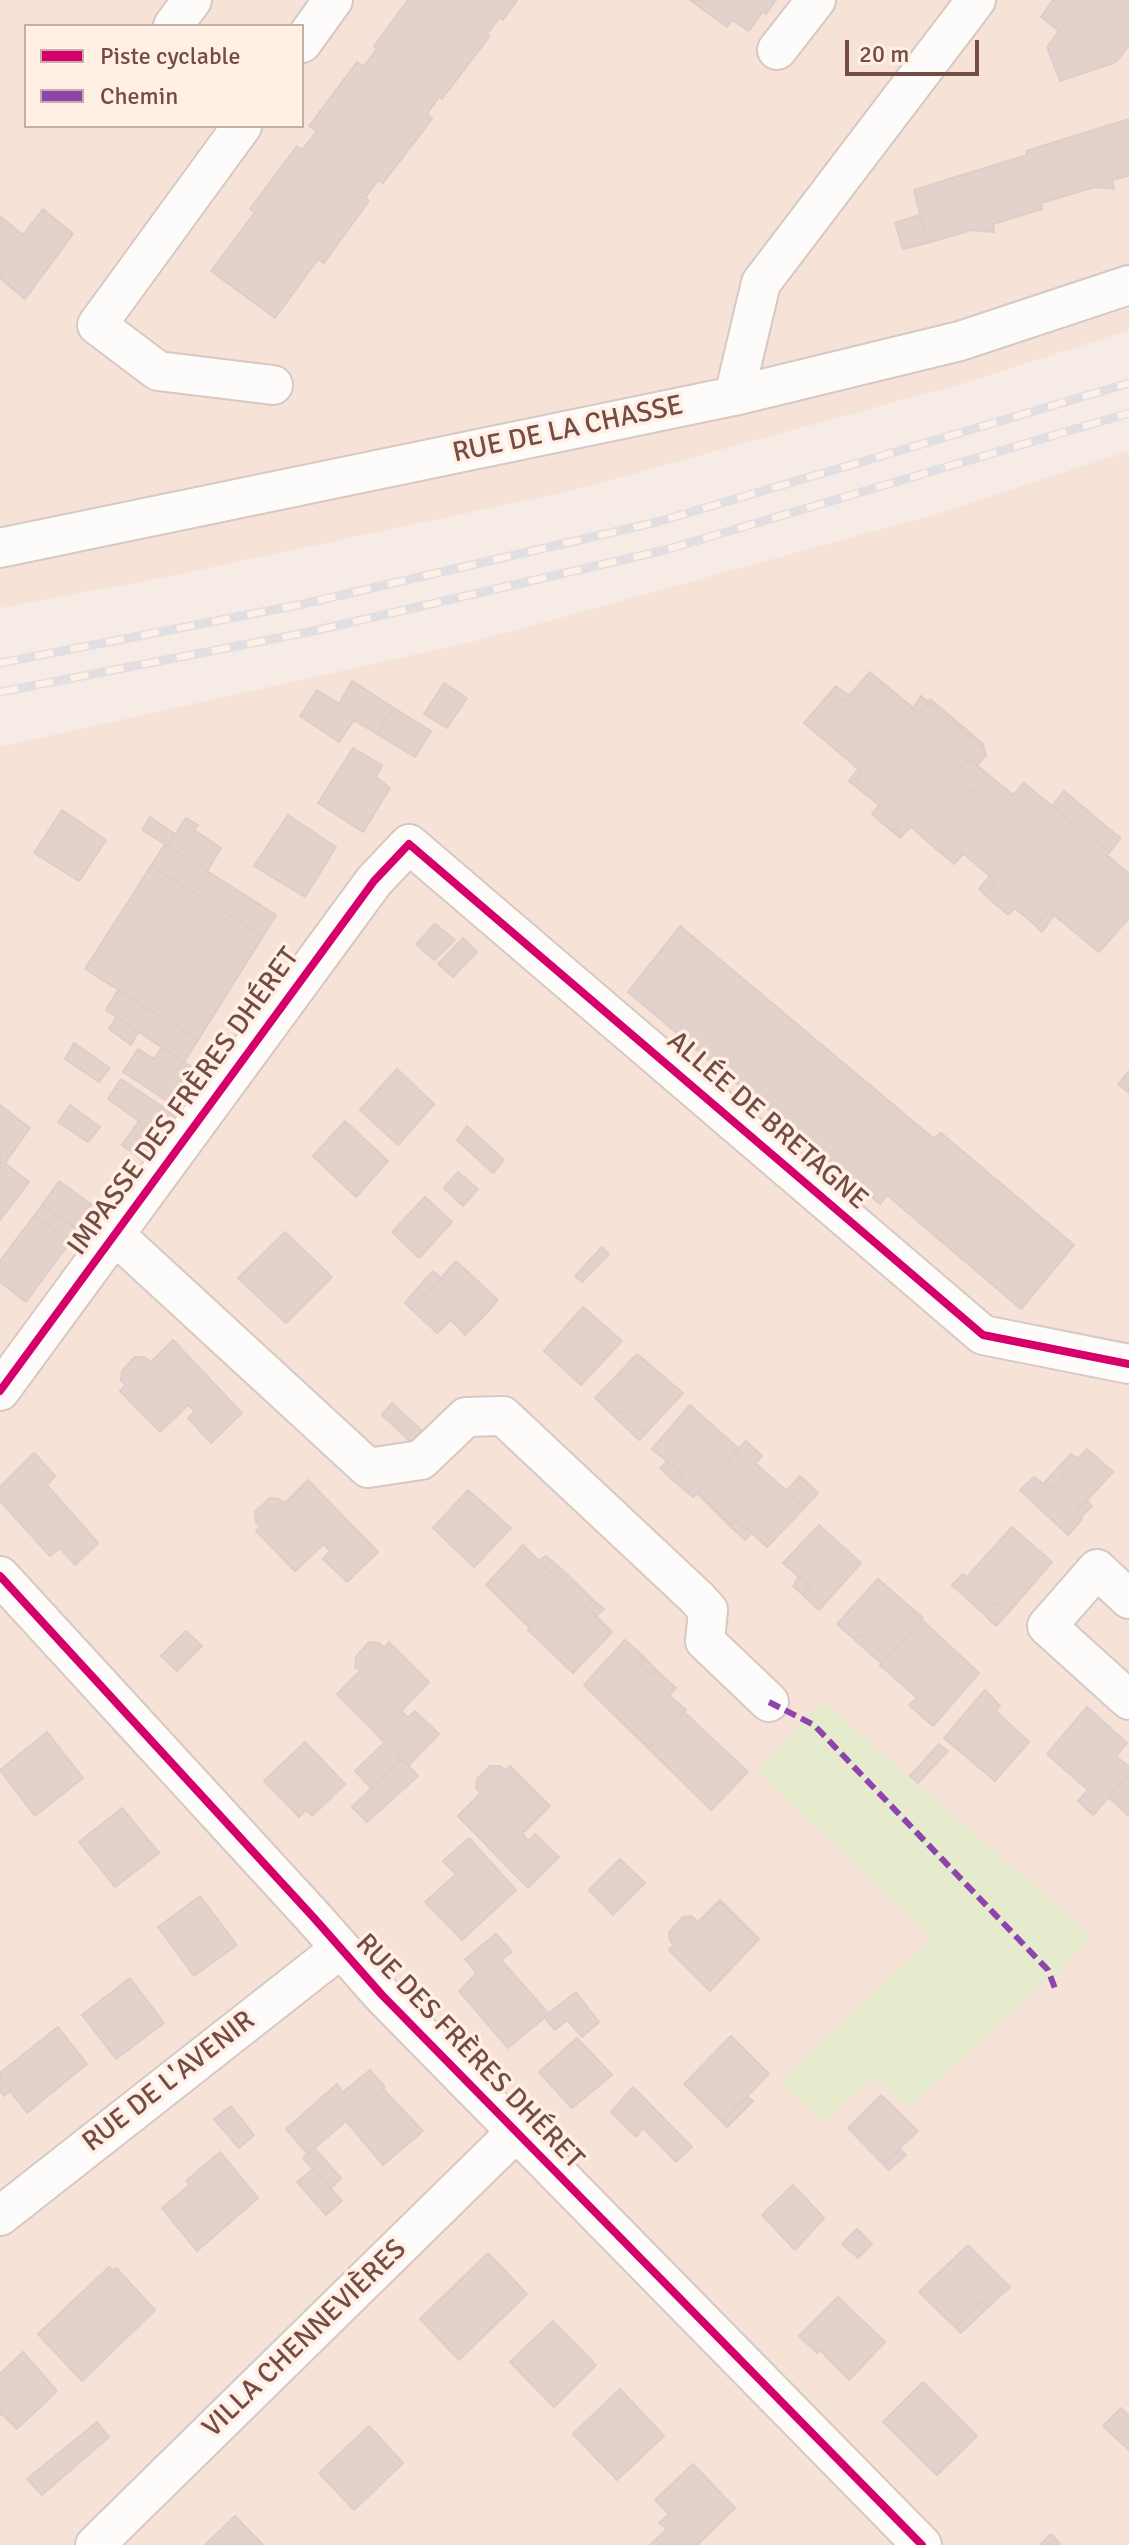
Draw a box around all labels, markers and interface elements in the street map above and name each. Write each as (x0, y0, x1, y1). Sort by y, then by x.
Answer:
legend (24, 24, 304, 128)
scale bar (849, 24, 983, 74)
text: 20 m (859, 39, 909, 69)
text: Piste cyclable (100, 41, 240, 71)
text: Chemin (100, 81, 178, 111)
street label: RUE DE LA CHASSE (450, 389, 686, 471)
street label: IMPASSE DES FRÈRES DHÉRET (61, 942, 307, 1262)
street label: ALLÉE DE BRETAGNE (660, 1025, 874, 1217)
street label: RUE DES FRÈRES DHÉRET (348, 1927, 590, 2177)
street label: RUE DE L'AVENIR (76, 2004, 262, 2160)
street label: VILLA CHENNEVIÈRES (196, 2233, 414, 2445)

